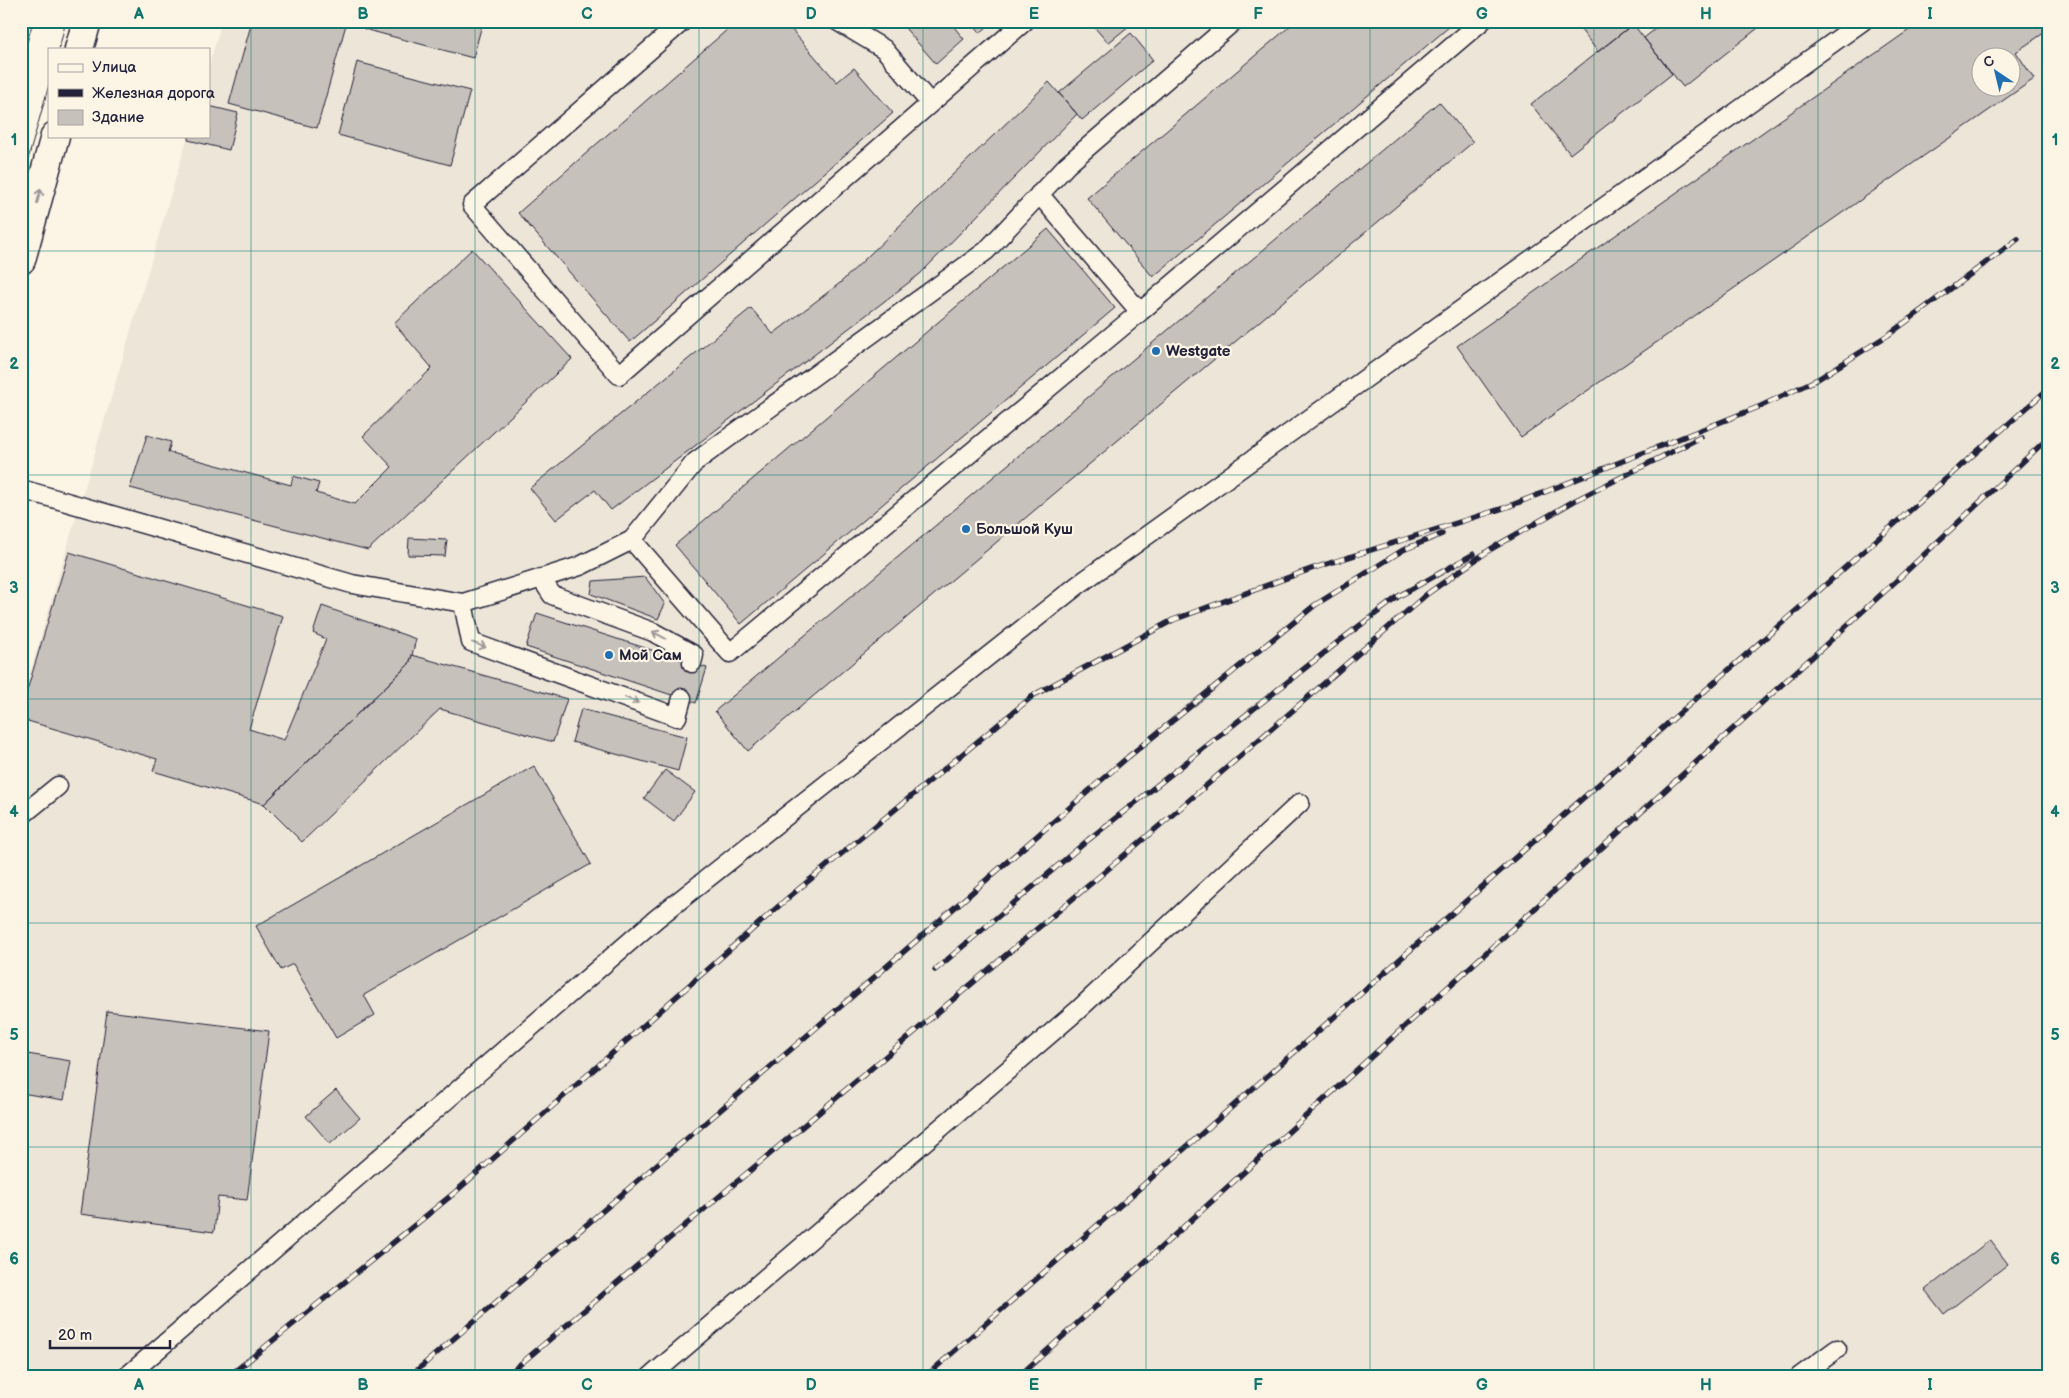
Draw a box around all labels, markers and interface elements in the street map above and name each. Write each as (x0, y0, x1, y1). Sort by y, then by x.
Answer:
text: A (133, 5, 144, 24)
text: B (357, 5, 369, 24)
text: C (581, 5, 593, 24)
text: D (805, 5, 817, 24)
text: E (1029, 5, 1039, 24)
text: F (1253, 5, 1263, 24)
text: G (1476, 5, 1488, 24)
text: H (1700, 5, 1712, 24)
text: I (1927, 5, 1933, 24)
legend (48, 48, 210, 138)
north arrow (1972, 48, 2022, 98)
text: С (1980, 52, 1998, 72)
text: Улица (92, 58, 137, 77)
text: Железная дорога (92, 84, 215, 103)
text: Здание (92, 108, 144, 127)
text: 1 (11, 131, 17, 150)
text: 1 (2052, 131, 2058, 150)
one-way arrow (35, 188, 44, 204)
place label: Westgate (1166, 342, 1231, 361)
marker: Westgate (1150, 345, 1162, 357)
text: 2 (9, 355, 19, 374)
text: 2 (2050, 355, 2060, 374)
place label: Большой Куш (976, 520, 1073, 539)
marker: Большой Куш (960, 523, 972, 535)
text: 3 (9, 579, 19, 598)
text: 3 (2050, 579, 2060, 598)
one-way arrow (651, 630, 666, 640)
one-way arrow (471, 641, 486, 650)
place label: Мой Сам (619, 646, 682, 665)
marker: Мой Сам (603, 649, 615, 661)
one-way arrow (624, 696, 639, 705)
text: 4 (9, 803, 19, 822)
text: 4 (2050, 803, 2060, 822)
text: 5 (9, 1026, 19, 1045)
text: 5 (2050, 1026, 2060, 1045)
text: 6 (9, 1250, 19, 1269)
text: 6 (2050, 1250, 2060, 1269)
scale bar (50, 1318, 170, 1350)
text: 20 m (58, 1326, 92, 1345)
text: A (133, 1376, 144, 1395)
text: B (357, 1376, 369, 1395)
text: C (581, 1376, 593, 1395)
text: D (805, 1376, 817, 1395)
text: E (1029, 1376, 1039, 1395)
text: F (1253, 1376, 1263, 1395)
text: G (1476, 1376, 1488, 1395)
text: H (1700, 1376, 1712, 1395)
text: I (1927, 1376, 1933, 1395)

